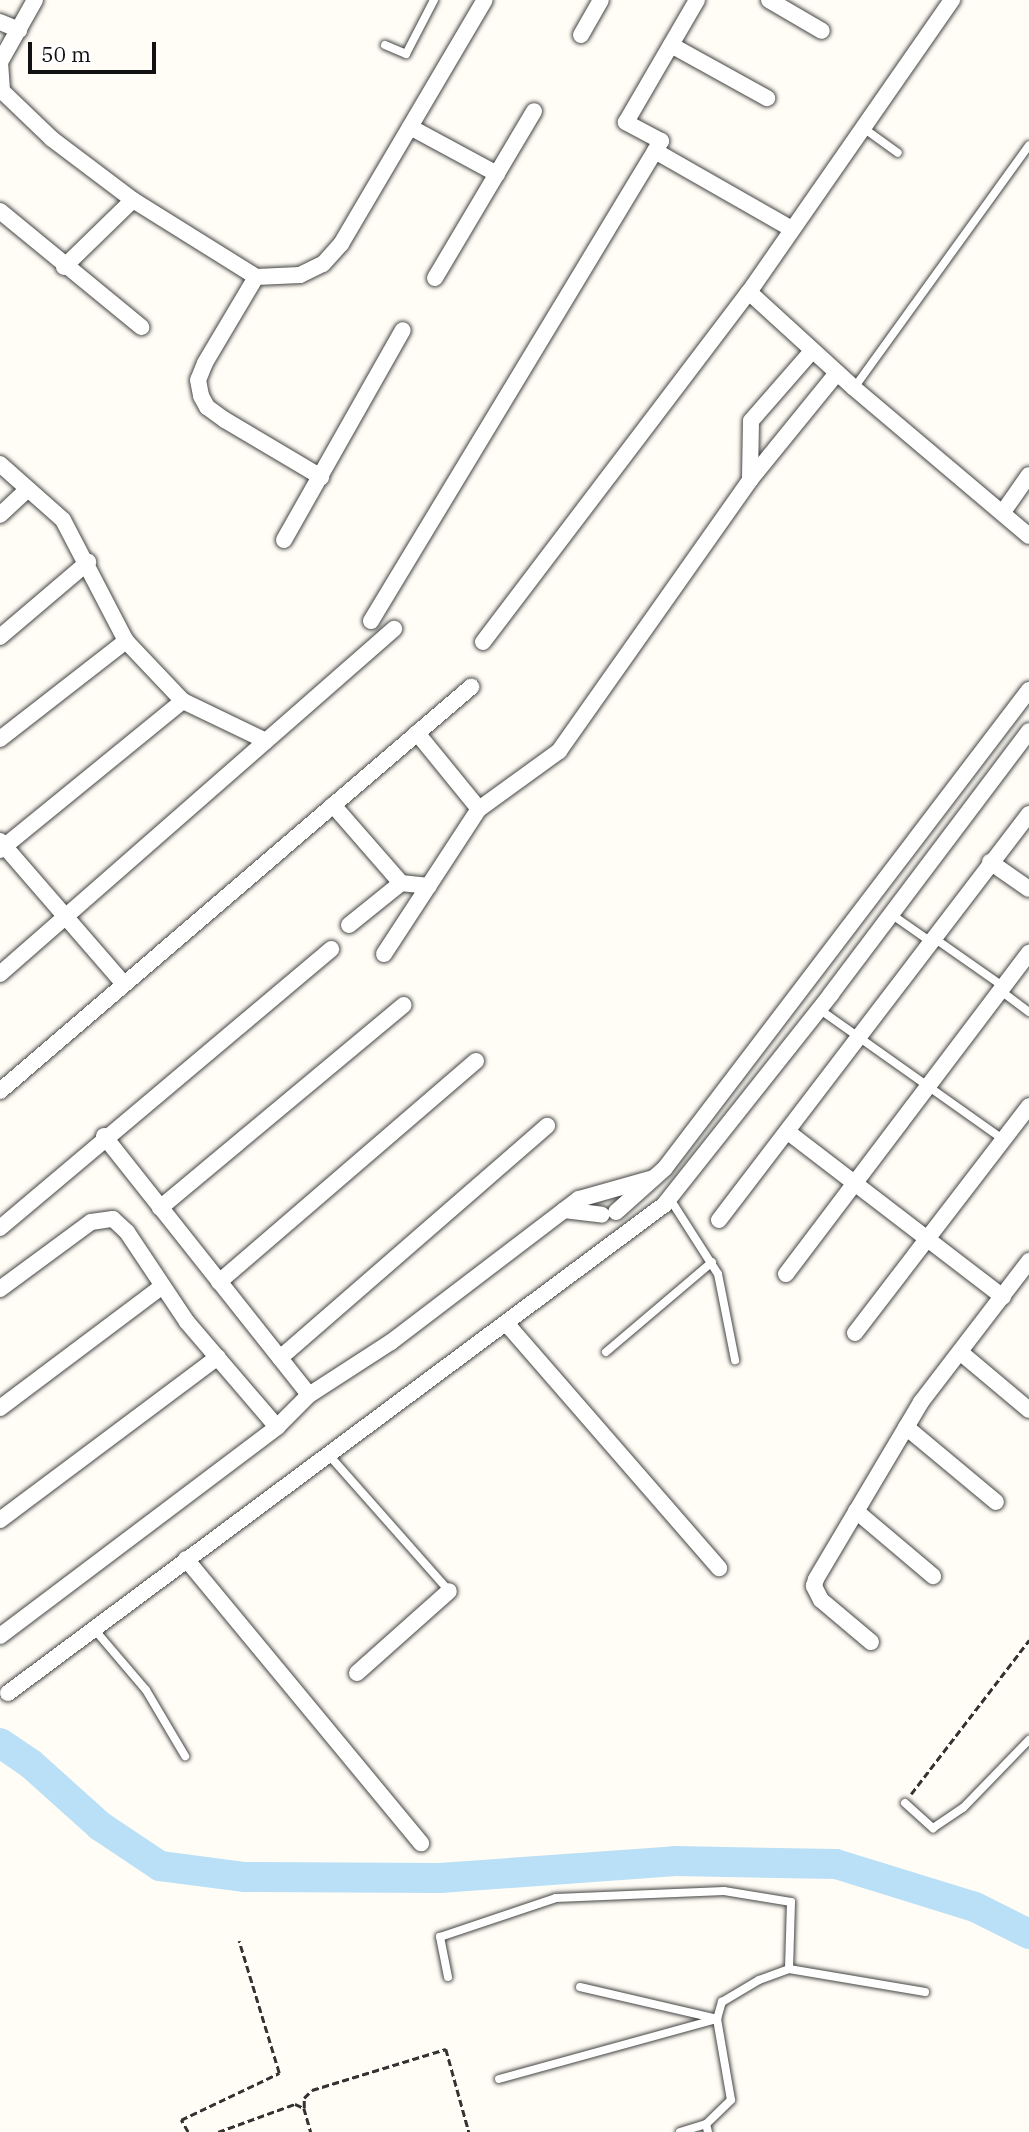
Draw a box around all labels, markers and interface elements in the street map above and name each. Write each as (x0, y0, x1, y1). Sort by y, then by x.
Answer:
scale bar (32, 28, 159, 72)
text: 50 m (41, 40, 91, 68)

